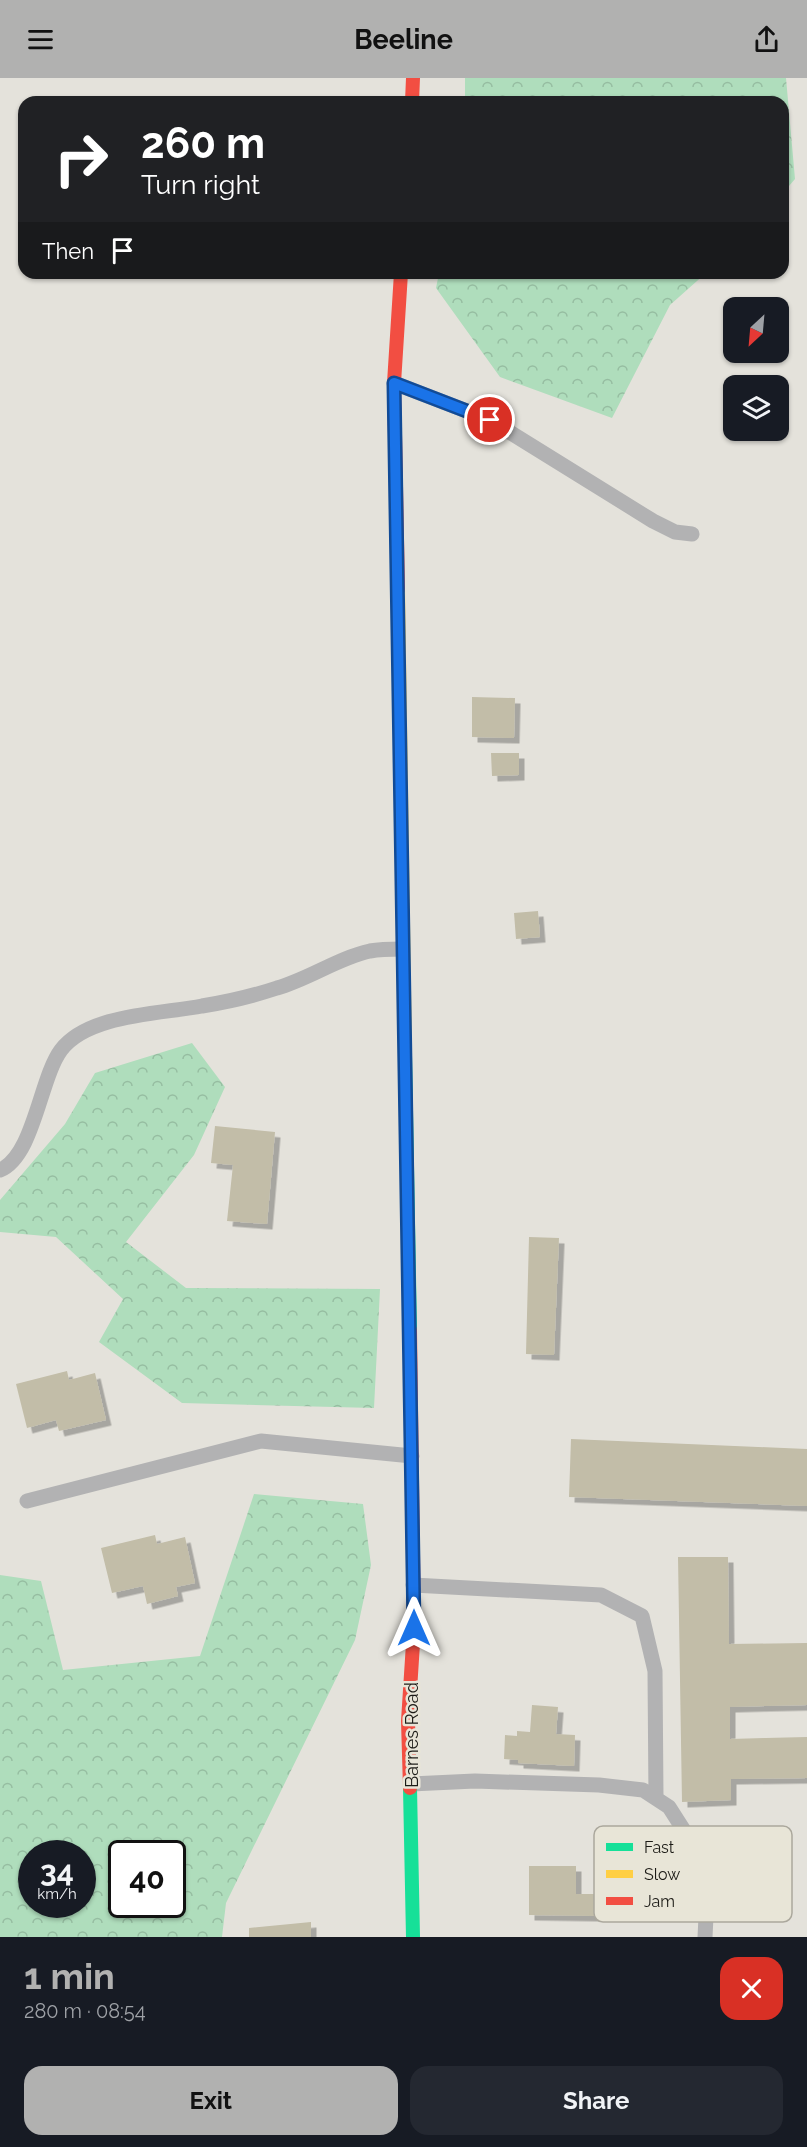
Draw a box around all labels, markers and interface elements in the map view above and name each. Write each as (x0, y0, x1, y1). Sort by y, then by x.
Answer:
icon: menu (24, 23, 57, 56)
icon: share (750, 23, 783, 56)
text: Beeline (354, 24, 453, 55)
text: 260 m (141, 119, 265, 168)
icon: right (42, 120, 120, 198)
text: Turn right (141, 169, 260, 200)
icon: arrive (106, 234, 139, 267)
text: Then (42, 238, 94, 264)
north arrow (723, 297, 789, 363)
map controls (723, 297, 789, 441)
button: layers (723, 375, 789, 441)
pin (464, 394, 515, 445)
icon: arrive (473, 403, 506, 436)
position arrow (382, 1596, 446, 1660)
street label: Barnes Road (401, 1682, 422, 1788)
legend (594, 1826, 792, 1922)
text: Fast (644, 1838, 675, 1857)
speed limit sign: 40 (108, 1840, 186, 1918)
text: 34 (40, 1854, 74, 1889)
text: Slow (644, 1865, 680, 1884)
text: km/h (37, 1885, 77, 1903)
text: Jam (644, 1892, 675, 1911)
text: 1 min (24, 1955, 115, 1997)
button: close (720, 1957, 783, 2020)
text: 280 m · 08:54 (24, 1999, 146, 2023)
button: Exit (24, 2066, 398, 2135)
button: Share (410, 2066, 783, 2135)

